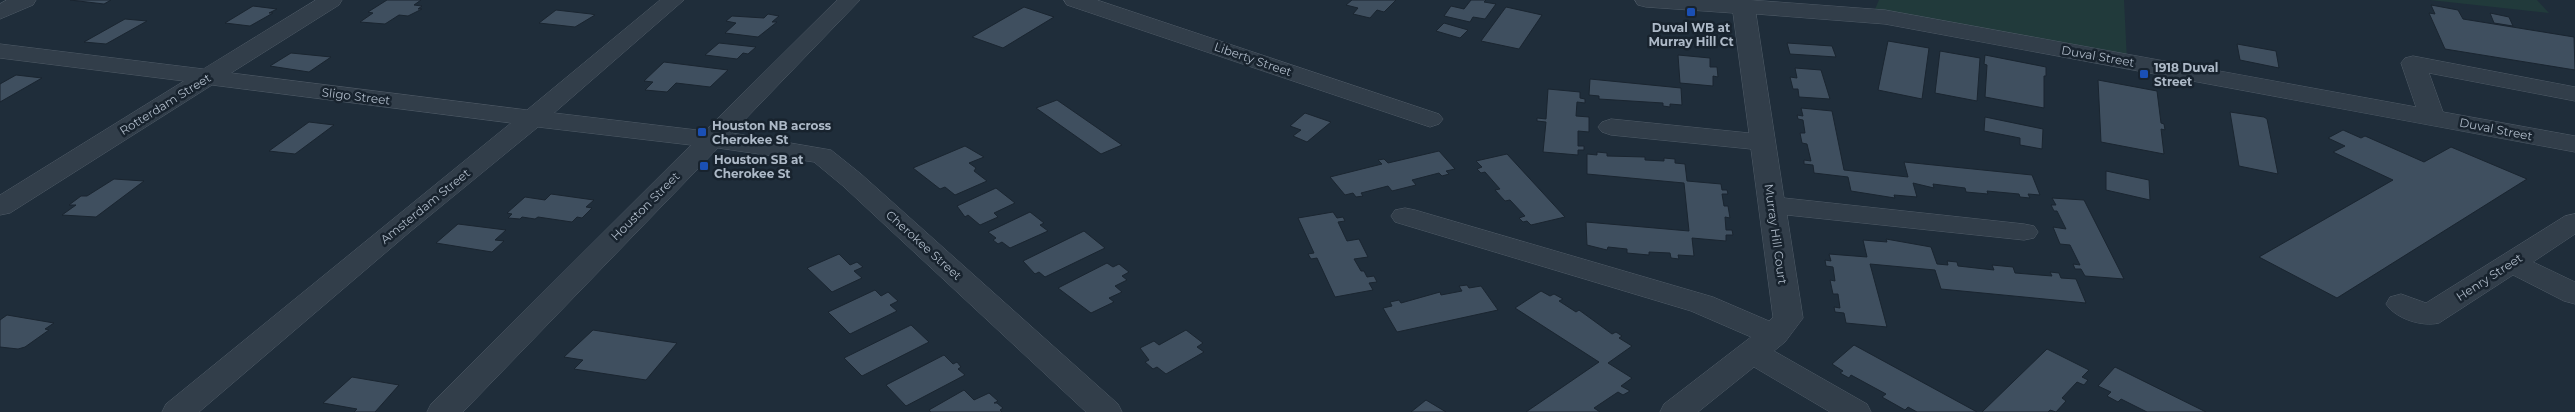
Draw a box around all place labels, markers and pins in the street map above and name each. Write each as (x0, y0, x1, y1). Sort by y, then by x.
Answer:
marker: Duval WB at Murray Hill Ct (1685, 6, 1697, 18)
place label: Duval WB at Murray Hill Ct (1648, 20, 1734, 49)
place label: 1918 Duval Street (2154, 60, 2218, 89)
marker: 1918 Duval Street (2138, 68, 2150, 80)
place label: Houston NB across Cherokee St (712, 118, 832, 147)
marker: Houston NB across Cherokee St (696, 126, 708, 138)
place label: Houston SB at Cherokee St (714, 152, 804, 181)
marker: Houston SB at Cherokee St (698, 160, 710, 172)

